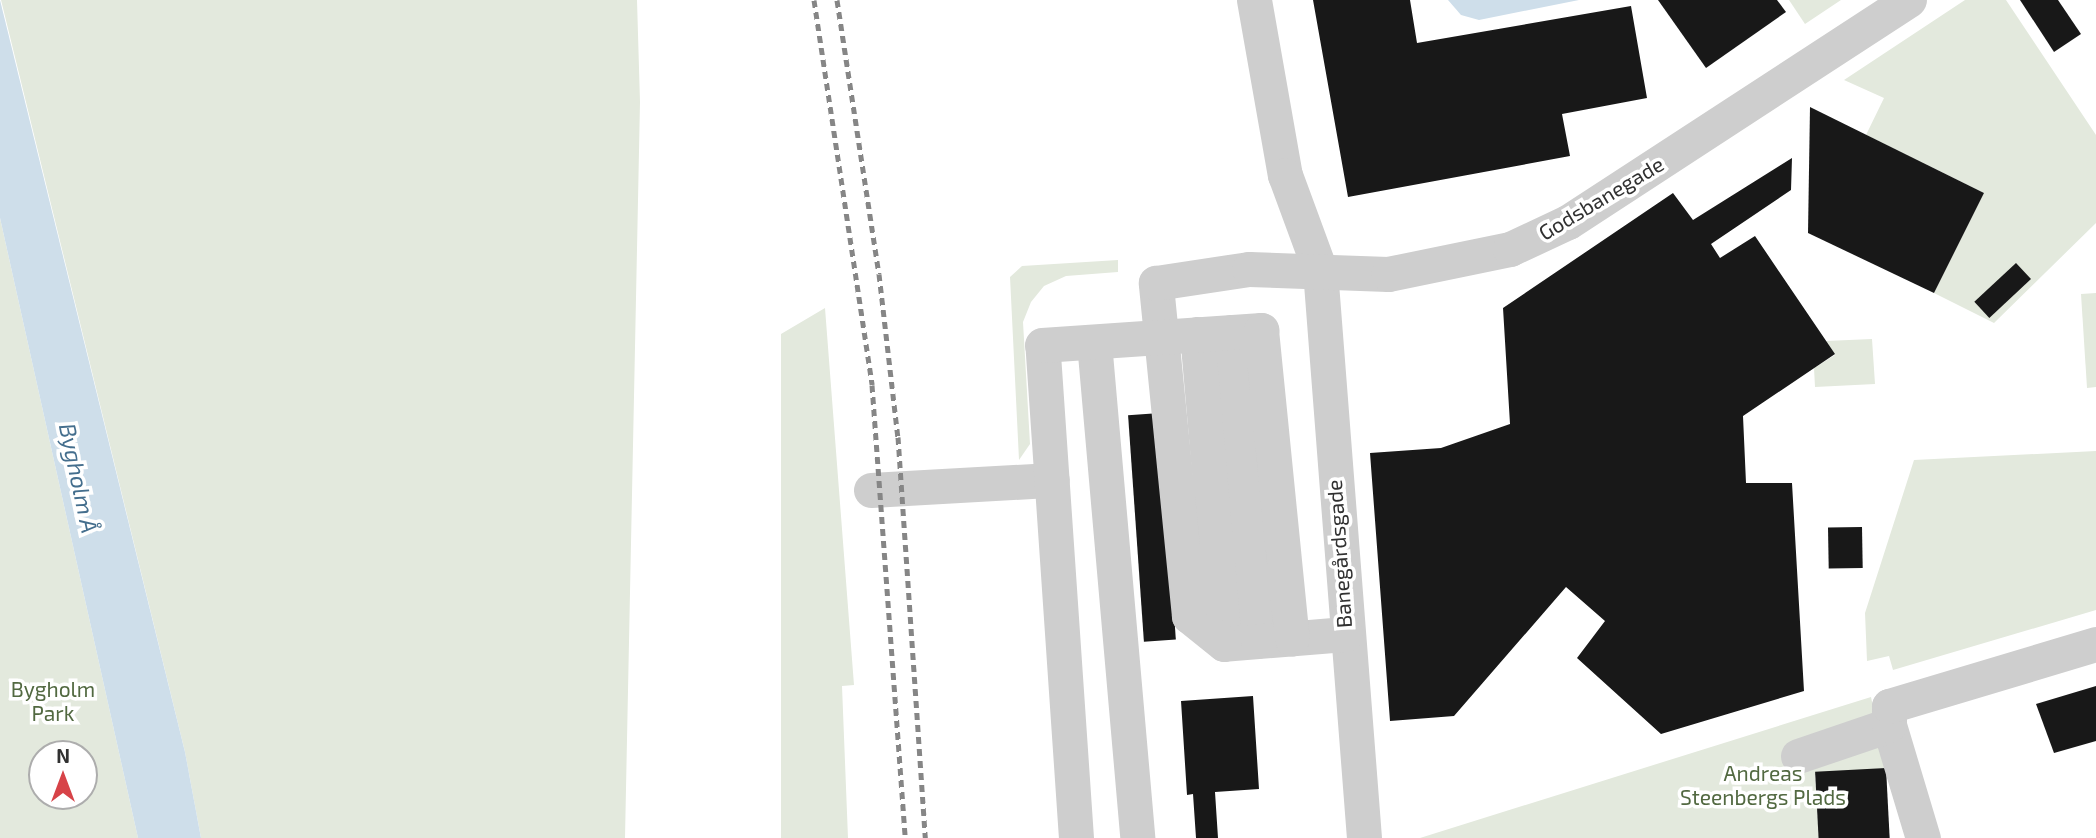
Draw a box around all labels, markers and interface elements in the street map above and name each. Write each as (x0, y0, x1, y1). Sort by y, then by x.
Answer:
street label: Godsbanegade (1534, 151, 1668, 245)
water label: Bygholm Å (54, 420, 104, 536)
street label: Banegårdsgade (1321, 479, 1357, 629)
park label: Bygholm Park (11, 676, 95, 726)
north arrow (28, 740, 98, 810)
text: N (56, 744, 70, 767)
park label: Andreas Steenbergs Plads (1680, 760, 1846, 810)

